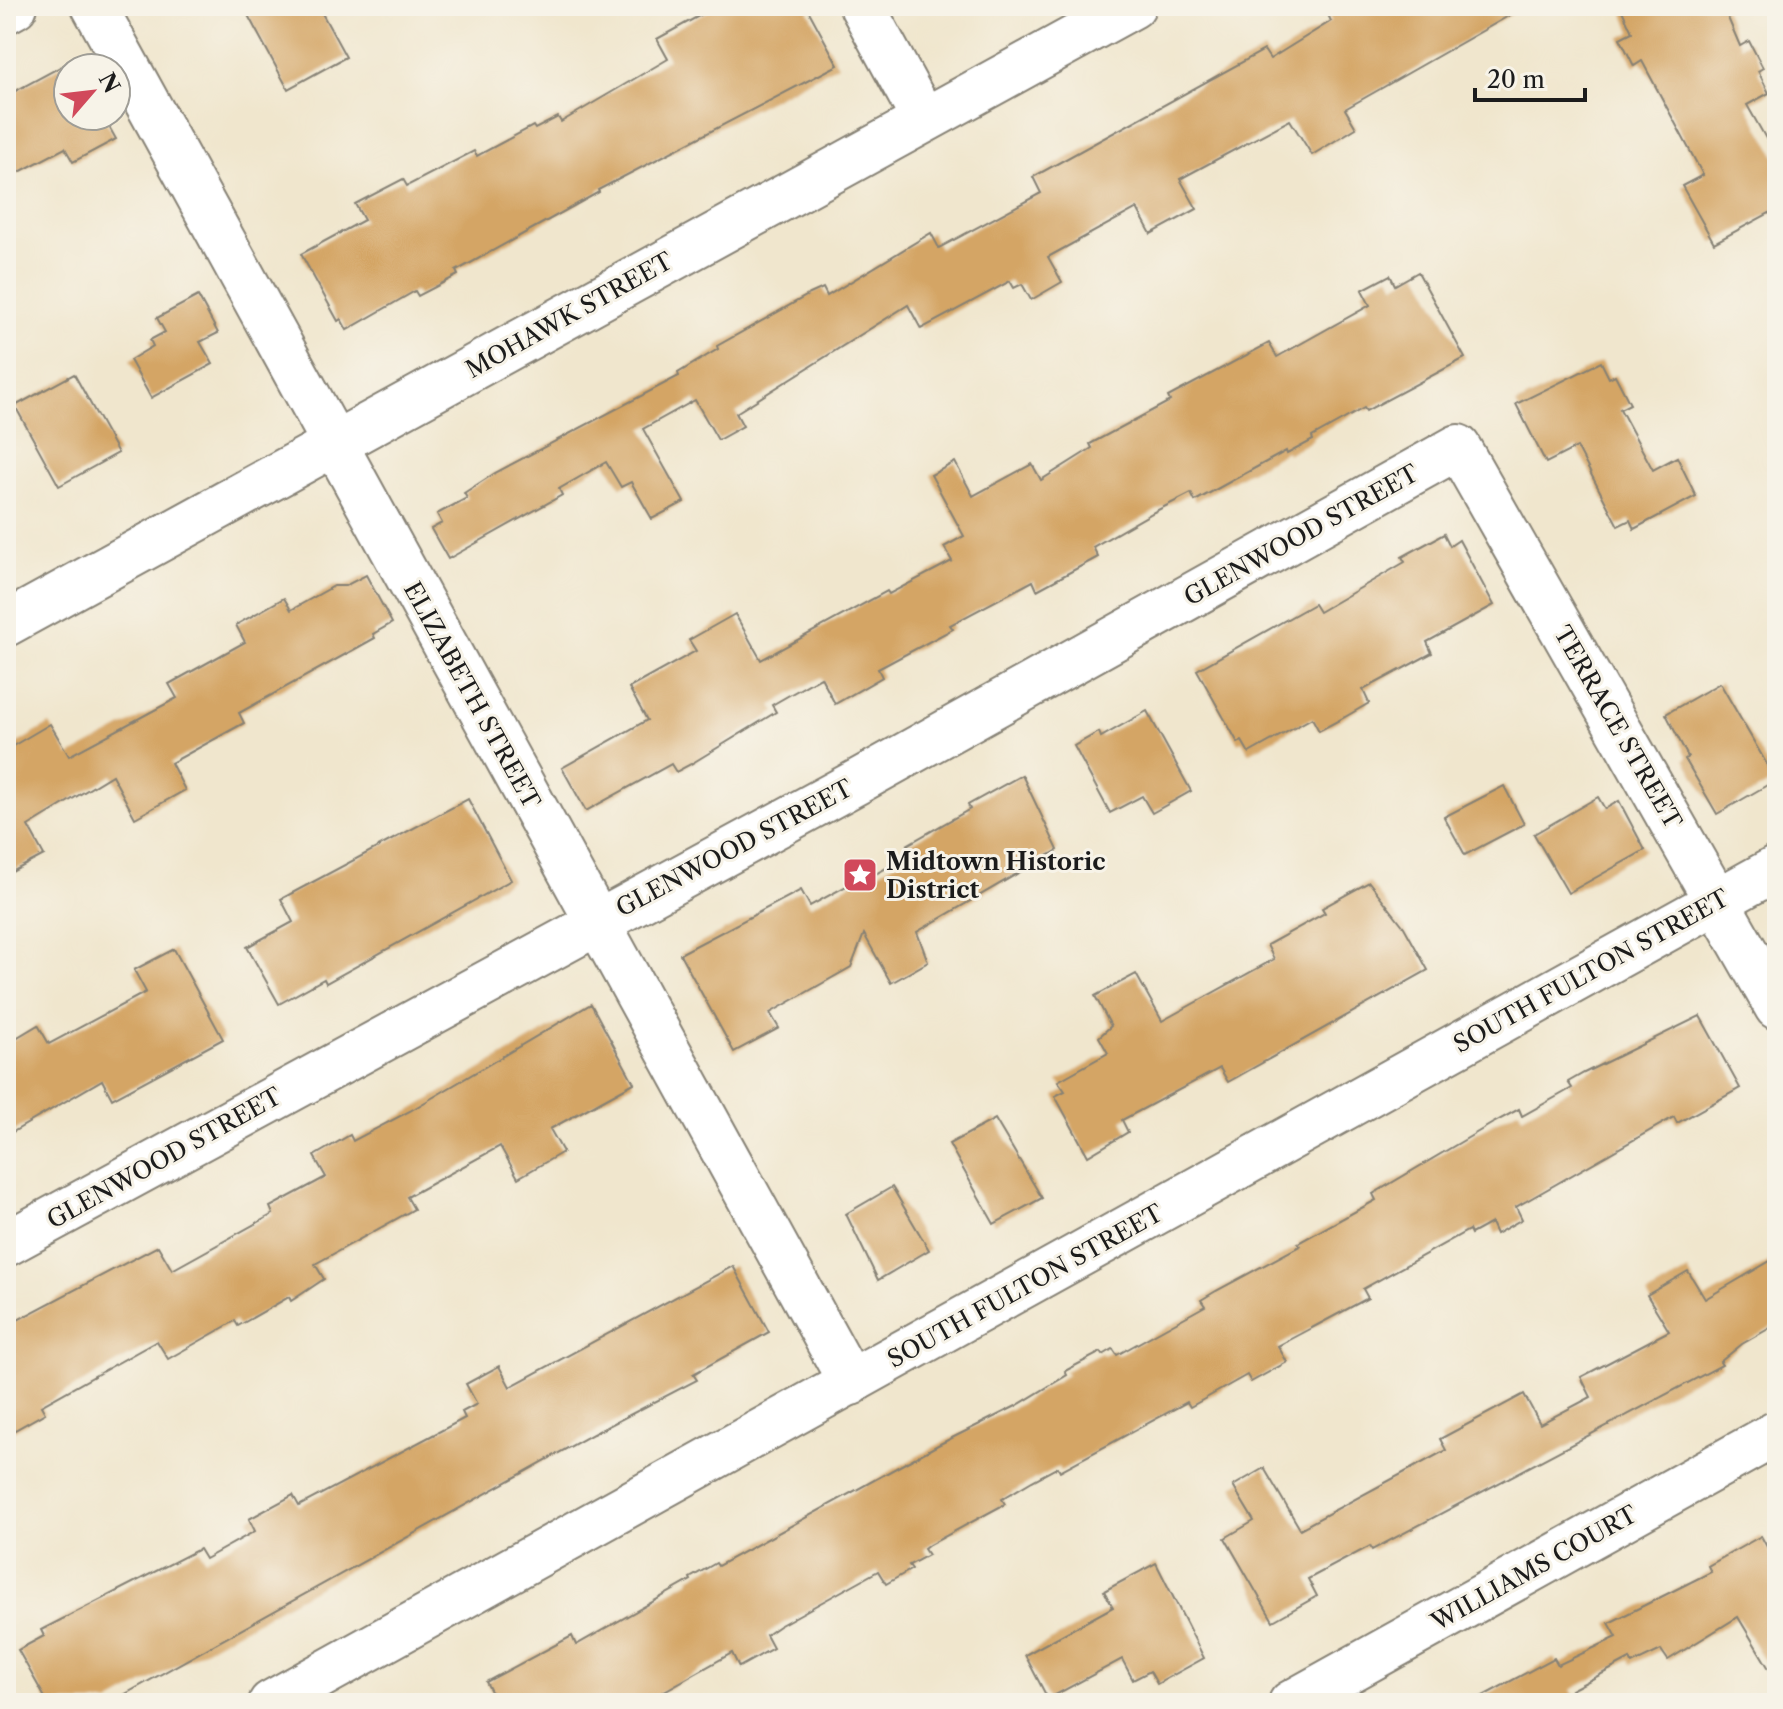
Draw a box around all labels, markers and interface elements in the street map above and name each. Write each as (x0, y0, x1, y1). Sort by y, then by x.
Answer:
north arrow (52, 52, 132, 132)
scale bar (1475, 52, 1585, 102)
text: 20 m (1487, 65, 1545, 94)
text: N (93, 68, 126, 98)
street label: MOHAWK STREET (461, 246, 677, 384)
street label: GLENWOOD STREET (1179, 458, 1423, 612)
street label: ELIZABETH STREET (398, 577, 546, 813)
street label: TERRACE STREET (1548, 621, 1688, 833)
street label: GLENWOOD STREET (611, 773, 857, 923)
place label: Midtown Historic District (886, 847, 1105, 904)
place icon: Midtown Historic District (841, 856, 879, 894)
street label: SOUTH FULTON STREET (1448, 883, 1734, 1059)
street label: GLENWOOD STREET (42, 1081, 286, 1235)
street label: SOUTH FULTON STREET (882, 1198, 1168, 1374)
street label: WILLIAMS COURT (1425, 1499, 1642, 1637)

